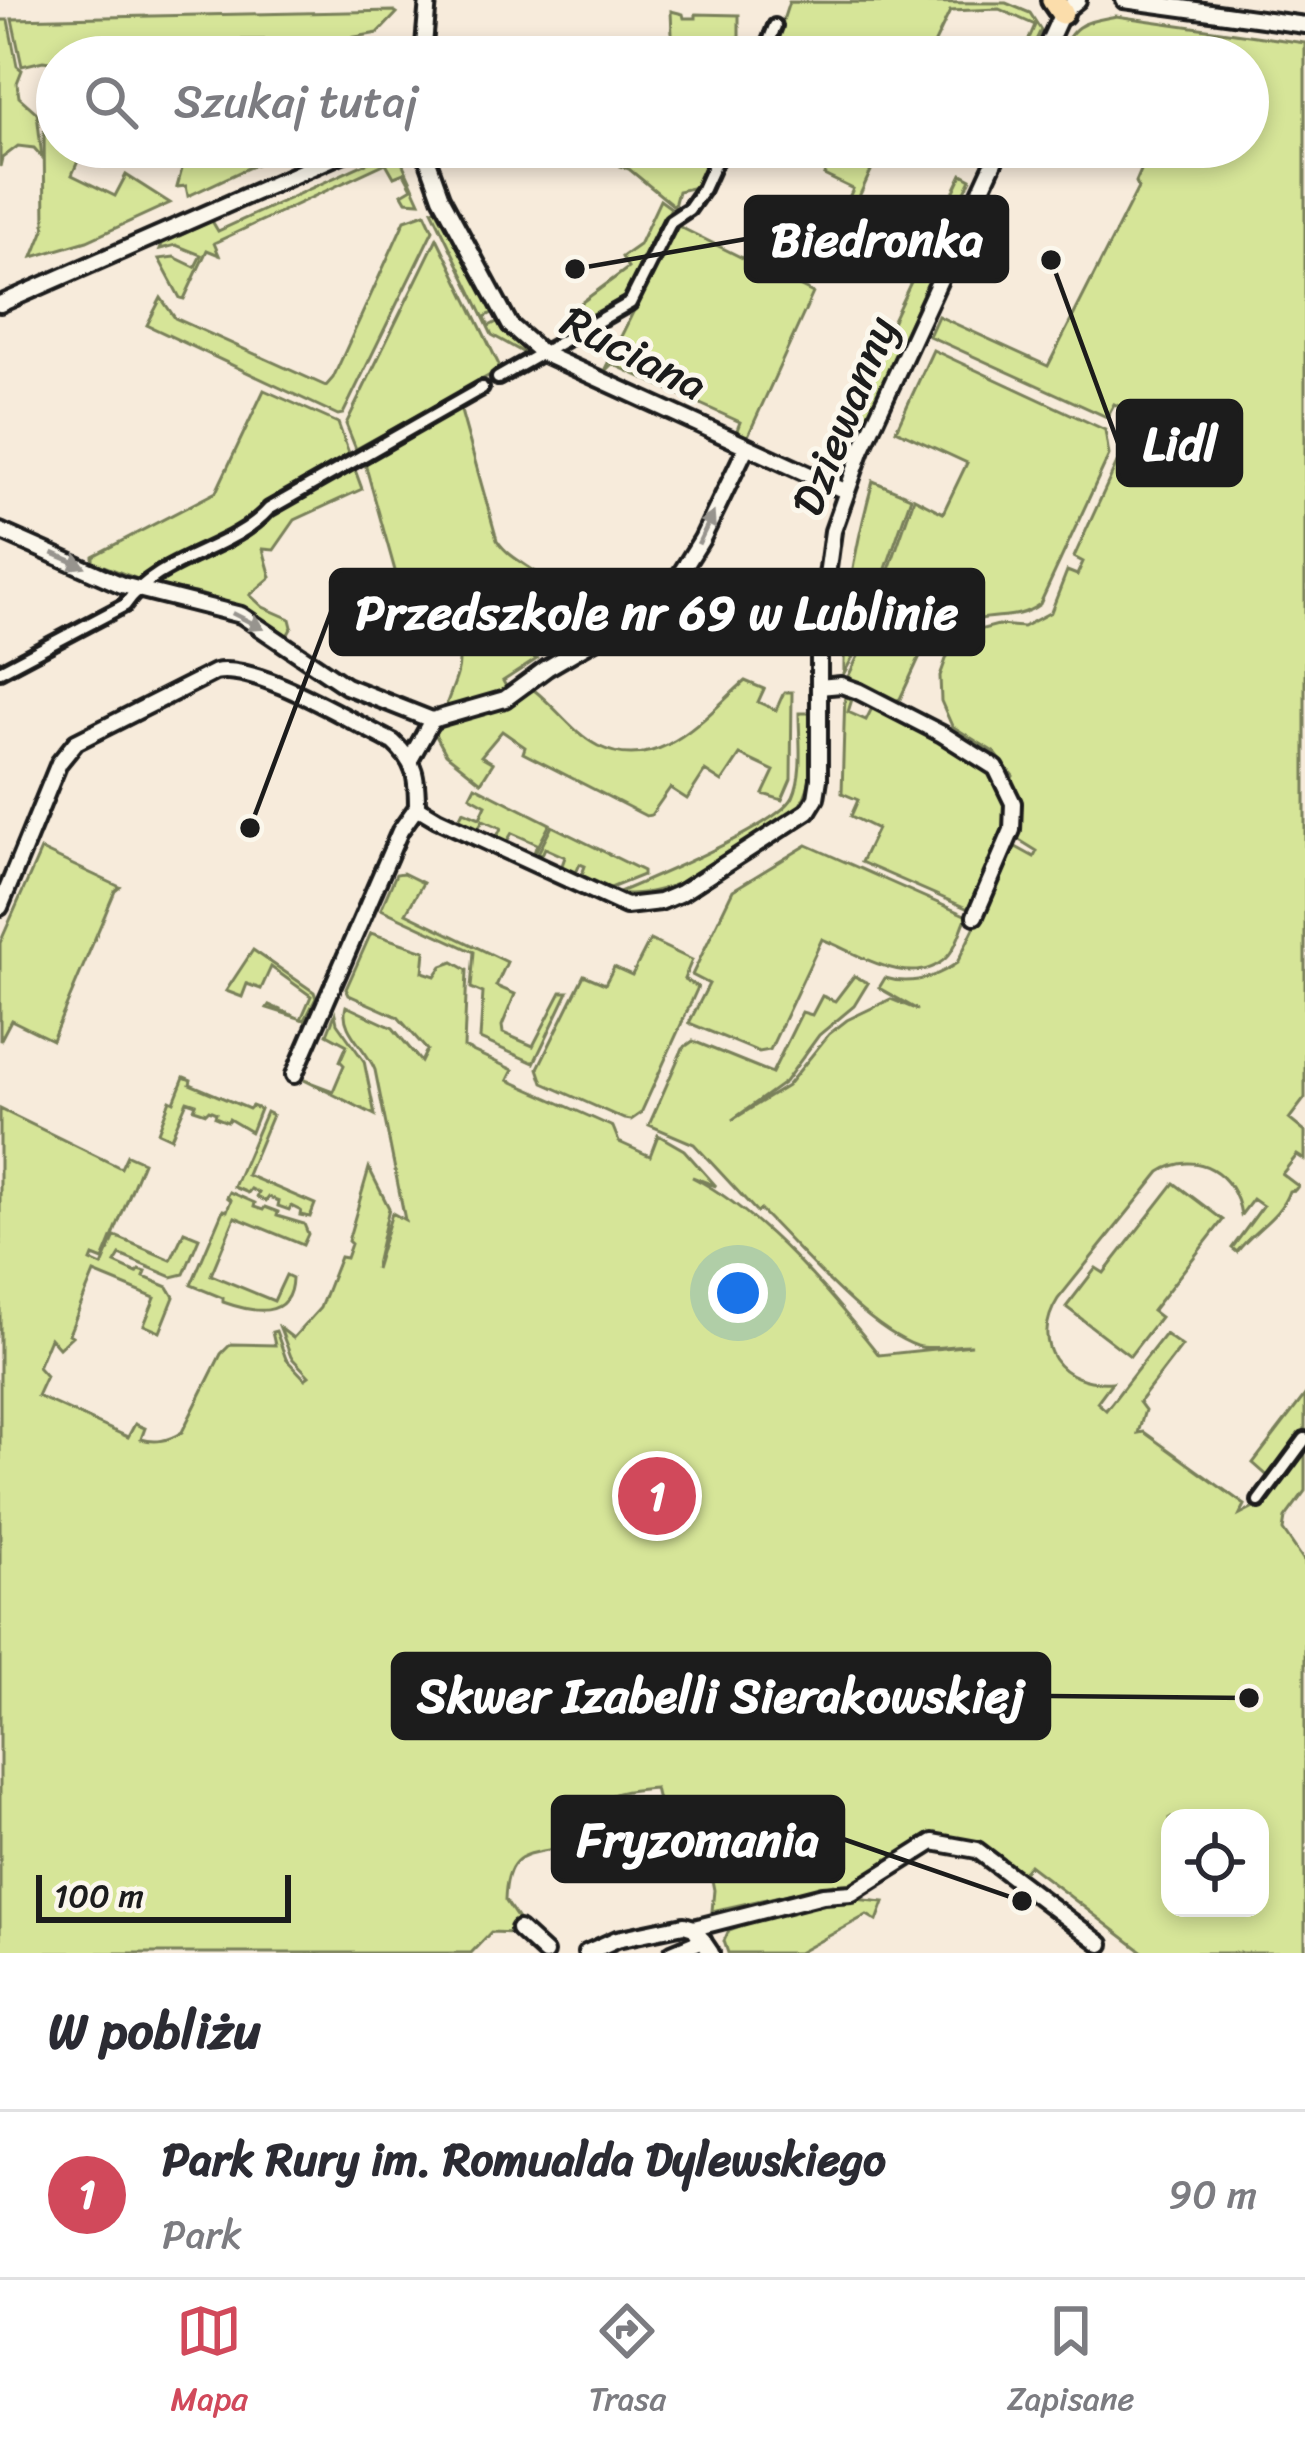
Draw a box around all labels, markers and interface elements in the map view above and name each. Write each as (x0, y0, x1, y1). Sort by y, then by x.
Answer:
search box (36, 36, 1269, 168)
text: Szukaj tutaj (174, 62, 418, 142)
icon: search (78, 69, 144, 135)
callout: Biedronka (746, 197, 1007, 281)
text: Biedronka (771, 197, 983, 282)
street label: Ruciana (546, 282, 722, 424)
street label: Dziewanny (768, 303, 921, 528)
callout: Lidl (1118, 401, 1241, 485)
text: Lidl (1143, 401, 1220, 486)
one-way arrow (696, 510, 716, 545)
one-way arrow (51, 550, 86, 570)
callout: Przedszkole nr 69 w Lublinie (331, 570, 983, 654)
text: Przedszkole nr 69 w Lublinie (356, 570, 959, 655)
one-way arrow (231, 611, 266, 631)
your location (708, 1263, 768, 1323)
pin: 1 (618, 1451, 696, 1541)
text: Skwer Izabelli Sierakowskiej (416, 1653, 1026, 1738)
callout: Skwer Izabelli Sierakowskiej (393, 1654, 1049, 1738)
callout: Fryzomania (553, 1797, 843, 1881)
text: Fryzomania (576, 1797, 819, 1882)
map controls (1161, 1809, 1269, 1917)
button: locate (1161, 1809, 1269, 1917)
text: 100 m (54, 1867, 144, 1925)
scale bar (36, 1869, 291, 1922)
text: W pobliżu (48, 1986, 261, 2076)
text: Park Rury im. Romualda Dylewskiego (162, 2120, 886, 2200)
text: 1 (79, 2160, 95, 2229)
text: 90 m (1168, 2160, 1257, 2229)
text: Park (162, 2200, 242, 2269)
tab: Mapa (170, 2298, 248, 2428)
tab: Trasa (589, 2298, 666, 2428)
tab: Zapisane (1007, 2298, 1135, 2428)

